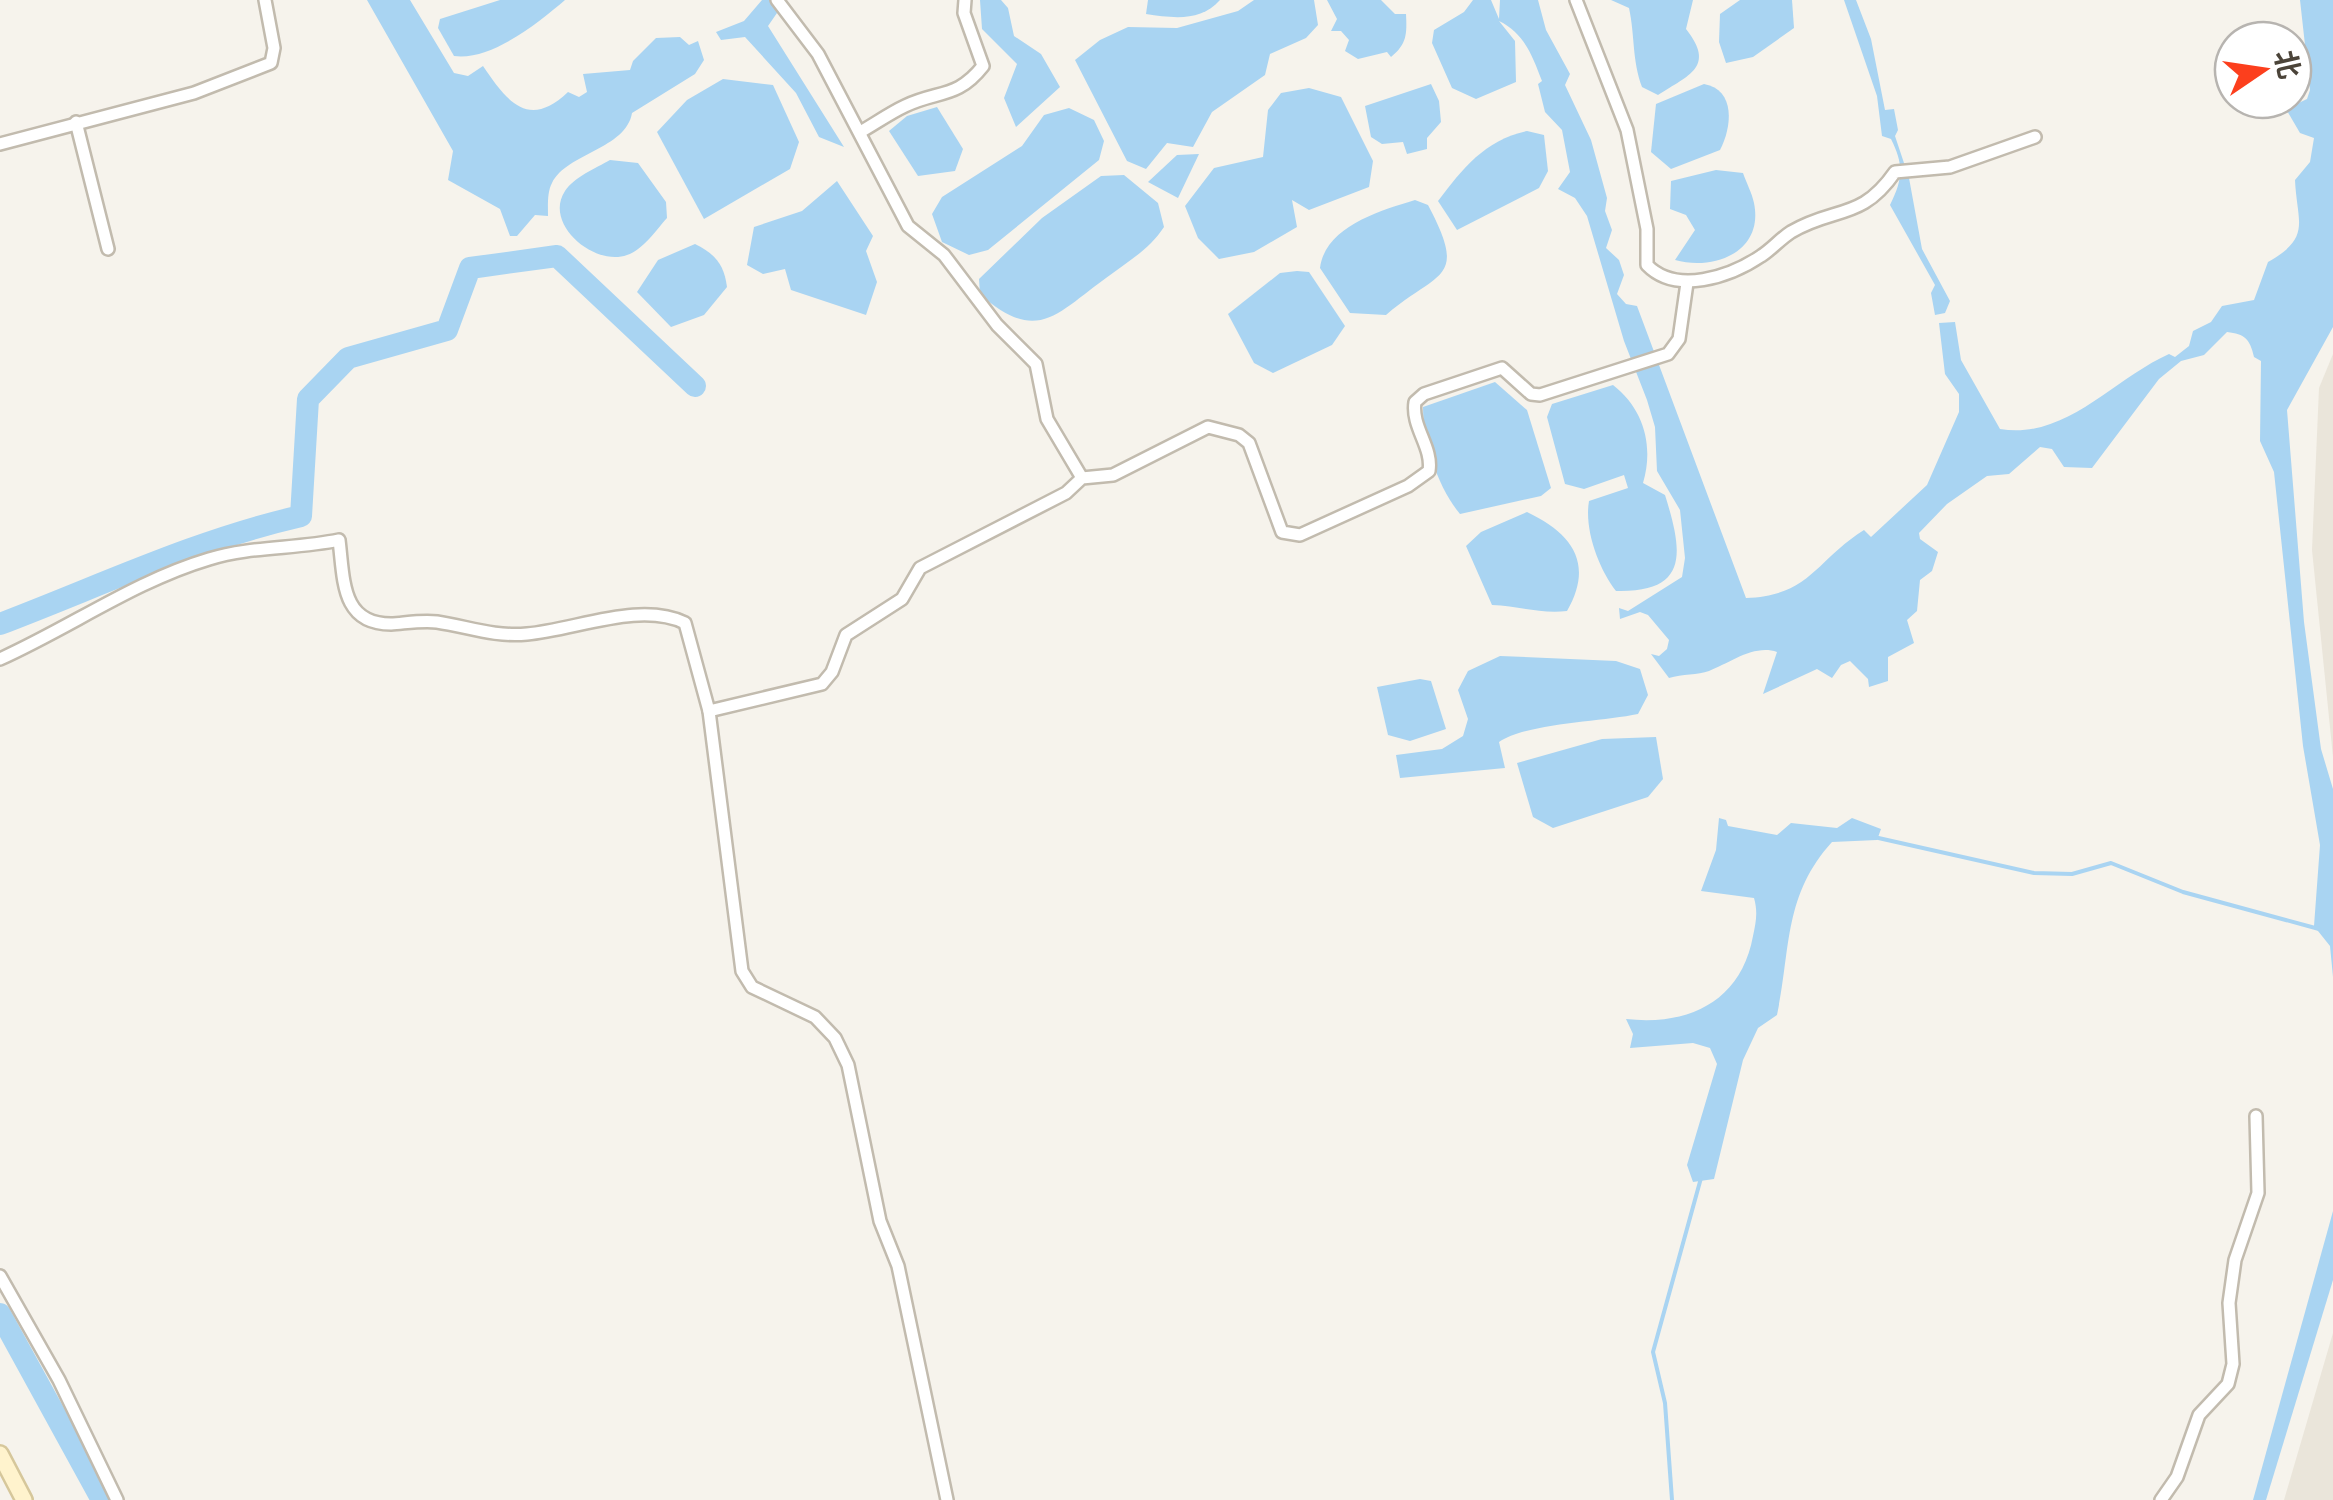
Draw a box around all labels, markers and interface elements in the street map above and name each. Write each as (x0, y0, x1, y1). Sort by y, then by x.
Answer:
north arrow (2213, 20, 2313, 120)
text: 北 (2269, 47, 2308, 82)

